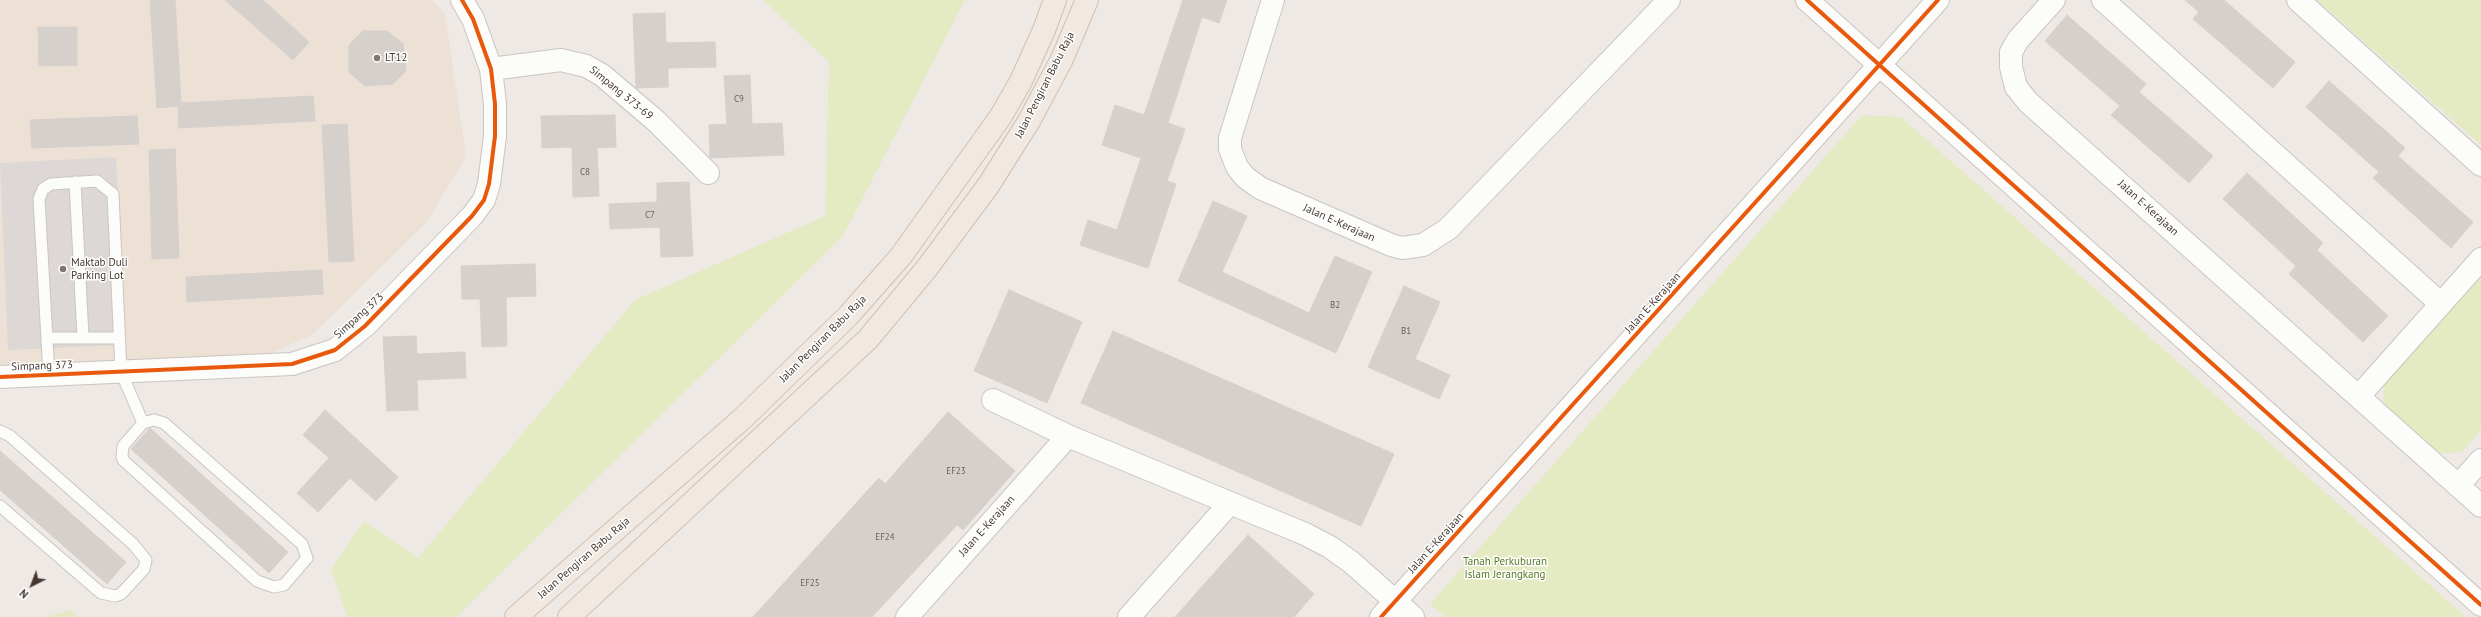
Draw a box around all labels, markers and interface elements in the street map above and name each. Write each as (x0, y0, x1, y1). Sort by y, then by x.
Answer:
street label: Jalan Pengiran Babu Raja (1012, 30, 1078, 140)
place label: LT12 (385, 51, 407, 65)
marker: LT12 (372, 53, 382, 63)
street label: Simpang 373-69 (587, 63, 655, 123)
house number: C9 (734, 94, 744, 104)
house number: C8 (580, 167, 590, 177)
street label: Jalan E-Kerajaan (2115, 177, 2181, 239)
street label: Jalan E-Kerajaan (1301, 201, 1377, 245)
house number: C7 (645, 210, 655, 220)
place label: Maktab Duli Parking Lot (71, 256, 128, 282)
marker: Maktab Duli Parking Lot (58, 264, 68, 274)
street label: Jalan E-Kerajaan (1622, 270, 1684, 336)
street label: Simpang 373 (332, 290, 386, 342)
street label: Jalan Pengiran Babu Raja (777, 293, 869, 385)
house number: B2 (1330, 300, 1340, 310)
house number: B1 (1401, 326, 1411, 336)
street label: Simpang 373 (11, 358, 73, 374)
house number: EF23 (946, 466, 966, 476)
street label: Jalan E-Kerajaan (956, 493, 1018, 559)
street label: Jalan E-Kerajaan (1405, 510, 1467, 576)
street label: Jalan Pengiran Babu Raja (535, 514, 633, 602)
house number: EF24 (875, 532, 895, 542)
park label: Tanah Perkuburan Islam Jerangkang (1463, 555, 1547, 581)
north arrow (12, 565, 52, 605)
house number: EF25 (800, 578, 820, 588)
text: N (17, 586, 31, 602)

